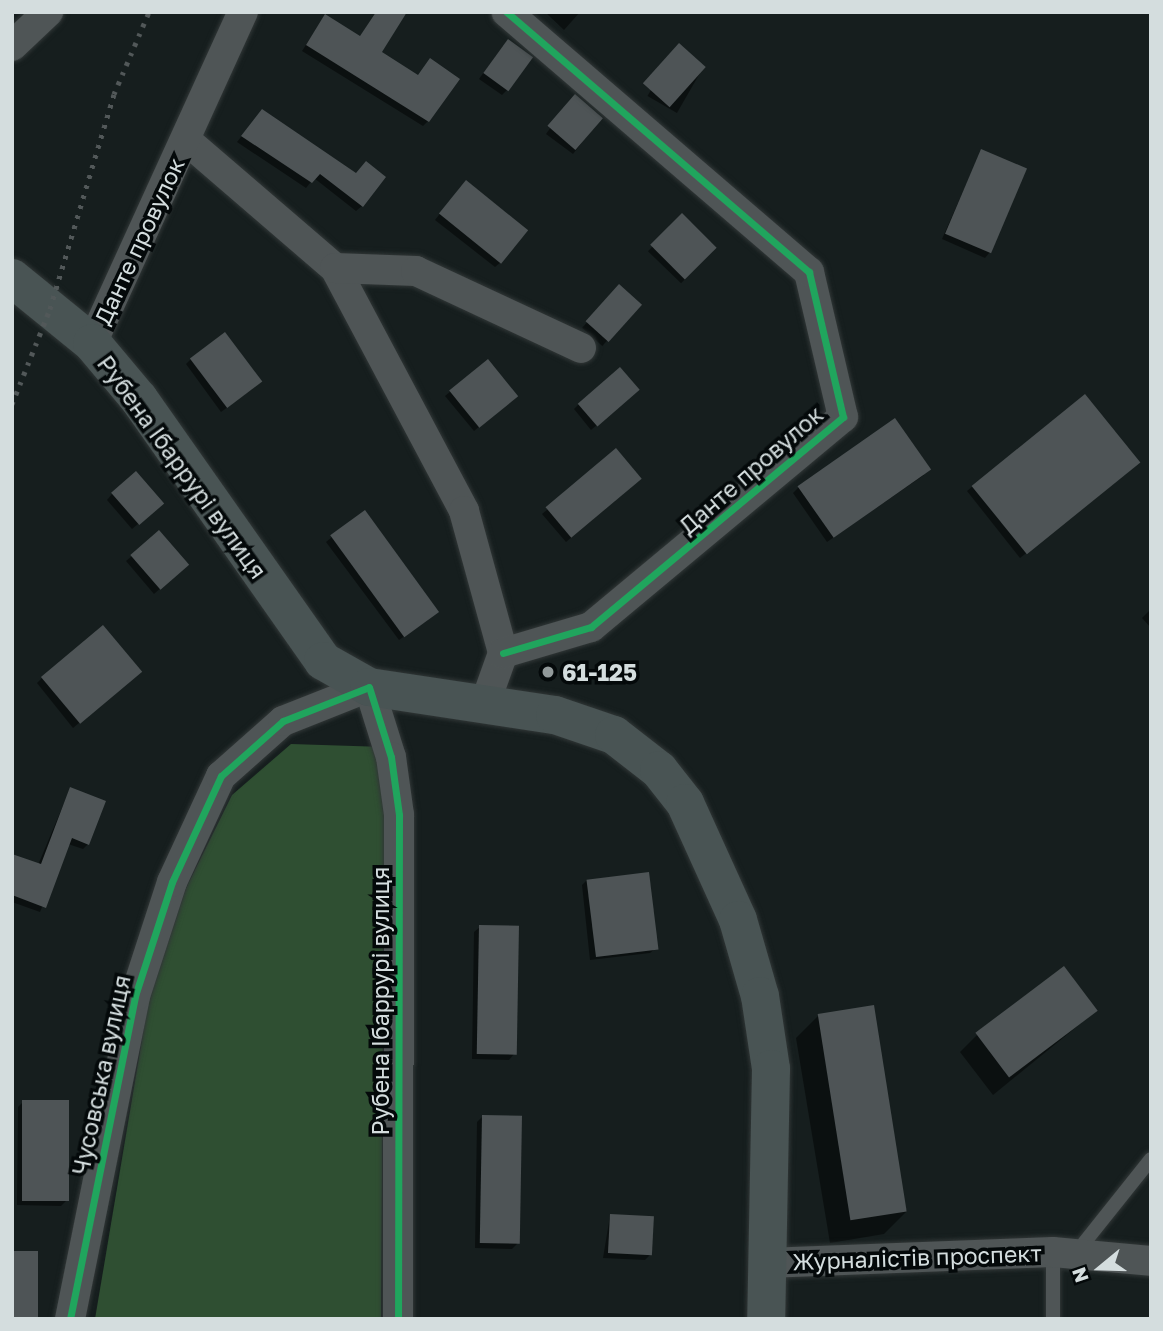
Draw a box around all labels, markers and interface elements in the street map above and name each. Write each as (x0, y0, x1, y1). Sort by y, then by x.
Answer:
street label: Данте провулок (88, 153, 190, 329)
street label: Рубена Ібаррурі вулиця (92, 350, 272, 584)
street label: Данте провулок (674, 400, 828, 540)
place label: 61-125 (562, 658, 637, 686)
marker: 61-125 (540, 664, 556, 680)
street label: Рубена Ібаррурі вулиця (366, 867, 394, 1135)
street label: Чусовська вулиця (66, 973, 136, 1177)
north arrow (1065, 1233, 1135, 1303)
street label: Журналістів проспект (792, 1239, 1042, 1275)
text: N (1066, 1264, 1093, 1286)

